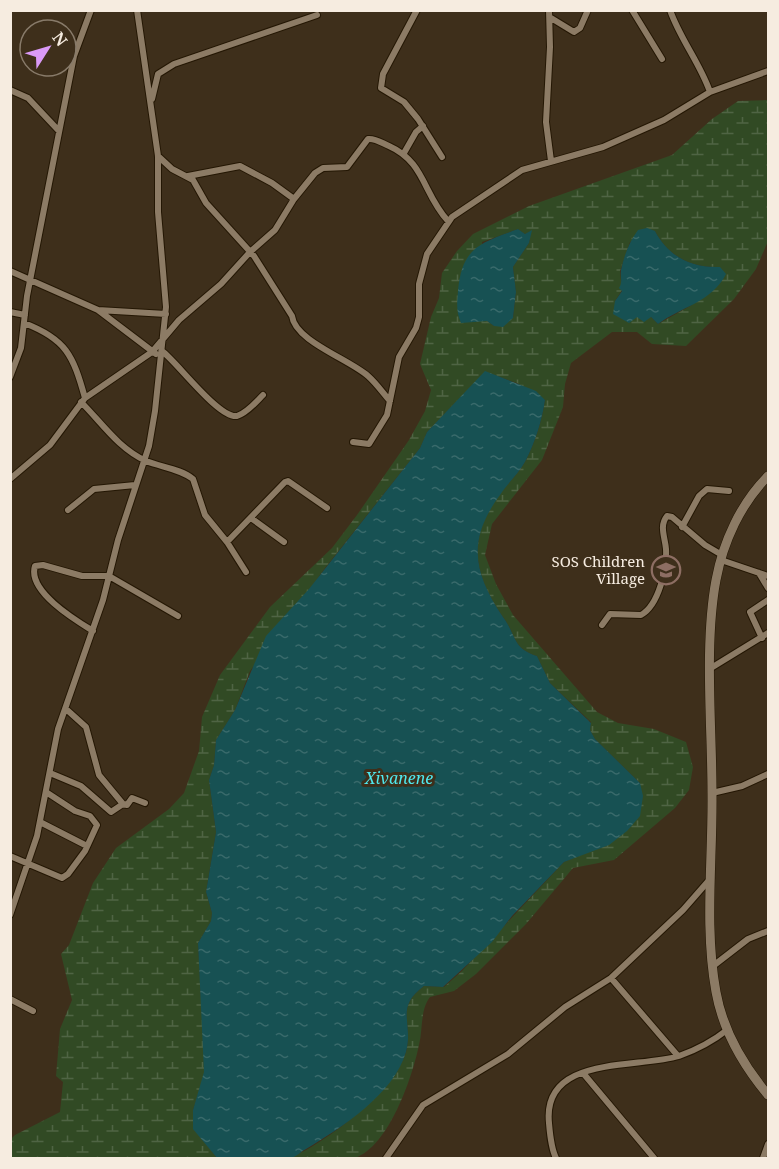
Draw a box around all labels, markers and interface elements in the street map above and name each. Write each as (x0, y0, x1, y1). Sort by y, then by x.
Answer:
north arrow (18, 18, 78, 78)
text: N (47, 27, 73, 51)
place label: SOS Children Village (551, 551, 645, 588)
school or university icon: SOS Children Village (650, 554, 682, 586)
water label: Xivanene (364, 767, 433, 789)

